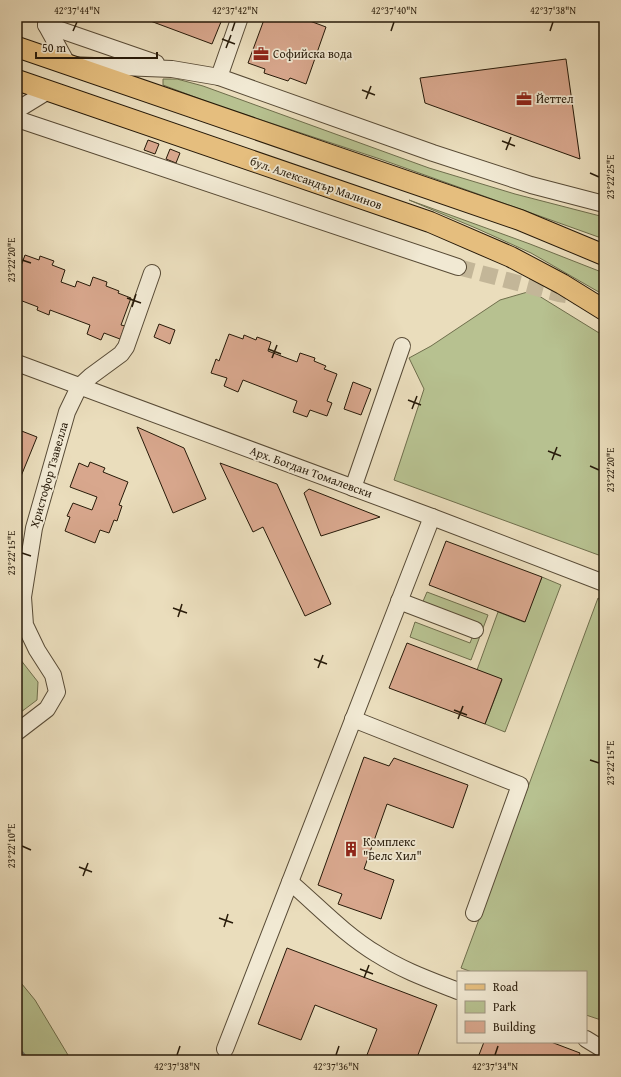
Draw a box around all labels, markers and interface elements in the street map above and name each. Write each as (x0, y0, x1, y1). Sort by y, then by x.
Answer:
text: 42°37'44"N (54, 3, 100, 18)
text: 42°37'42"N (212, 3, 258, 18)
text: 42°37'40"N (371, 3, 417, 18)
text: 42°37'38"N (530, 3, 576, 18)
scale bar (36, 34, 157, 60)
text: 50 m (42, 39, 66, 56)
office icon: Софийска вода (252, 45, 270, 63)
place label: Софийска вода (273, 45, 352, 62)
office icon: Йеттел (515, 90, 533, 108)
place label: Йеттел (536, 90, 574, 107)
street label: бул. Александър Малинов (248, 152, 385, 213)
text: 23°22'25"E (603, 155, 618, 199)
text: 23°22'20"E (4, 238, 19, 282)
street label: Христофор Тзавелла (25, 420, 72, 530)
street label: Арх. Богдан Томалевски (248, 441, 375, 502)
text: 23°22'20"E (603, 448, 618, 492)
text: 23°22'15"E (4, 531, 19, 575)
text: 23°22'15"E (603, 741, 618, 785)
text: 23°22'10"E (4, 824, 19, 868)
place label: Комплекс "Белс Хил" (363, 833, 422, 864)
building icon: Комплекс "Белс Хил" (342, 840, 360, 858)
legend (457, 971, 587, 1043)
text: Road (493, 978, 519, 995)
text: Park (493, 998, 517, 1015)
text: Building (493, 1018, 536, 1035)
text: 42°37'38"N (154, 1059, 200, 1074)
text: 42°37'36"N (313, 1059, 359, 1074)
text: 42°37'34"N (472, 1059, 518, 1074)

